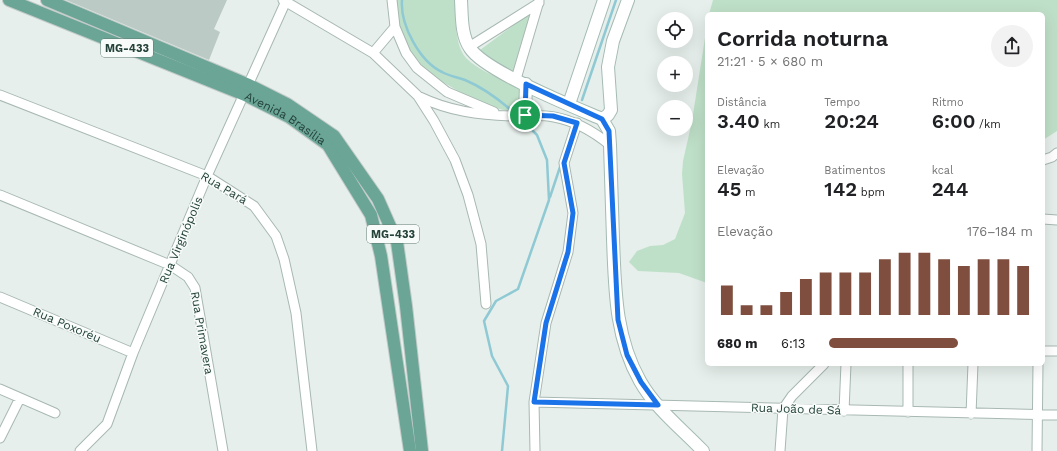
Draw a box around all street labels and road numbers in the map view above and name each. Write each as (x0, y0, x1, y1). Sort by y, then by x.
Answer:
road number: MG-433 (101, 39, 153, 57)
street label: Avenida Brasília (242, 89, 329, 148)
street label: Rua Pará (198, 169, 250, 207)
street label: Rua Virginópolis (156, 194, 206, 286)
road number: MG-433 (367, 225, 419, 243)
street label: Rua Primavera (188, 290, 216, 376)
street label: Rua Poxoréu (31, 304, 103, 346)
street label: Rua João de Sá (751, 400, 842, 418)

